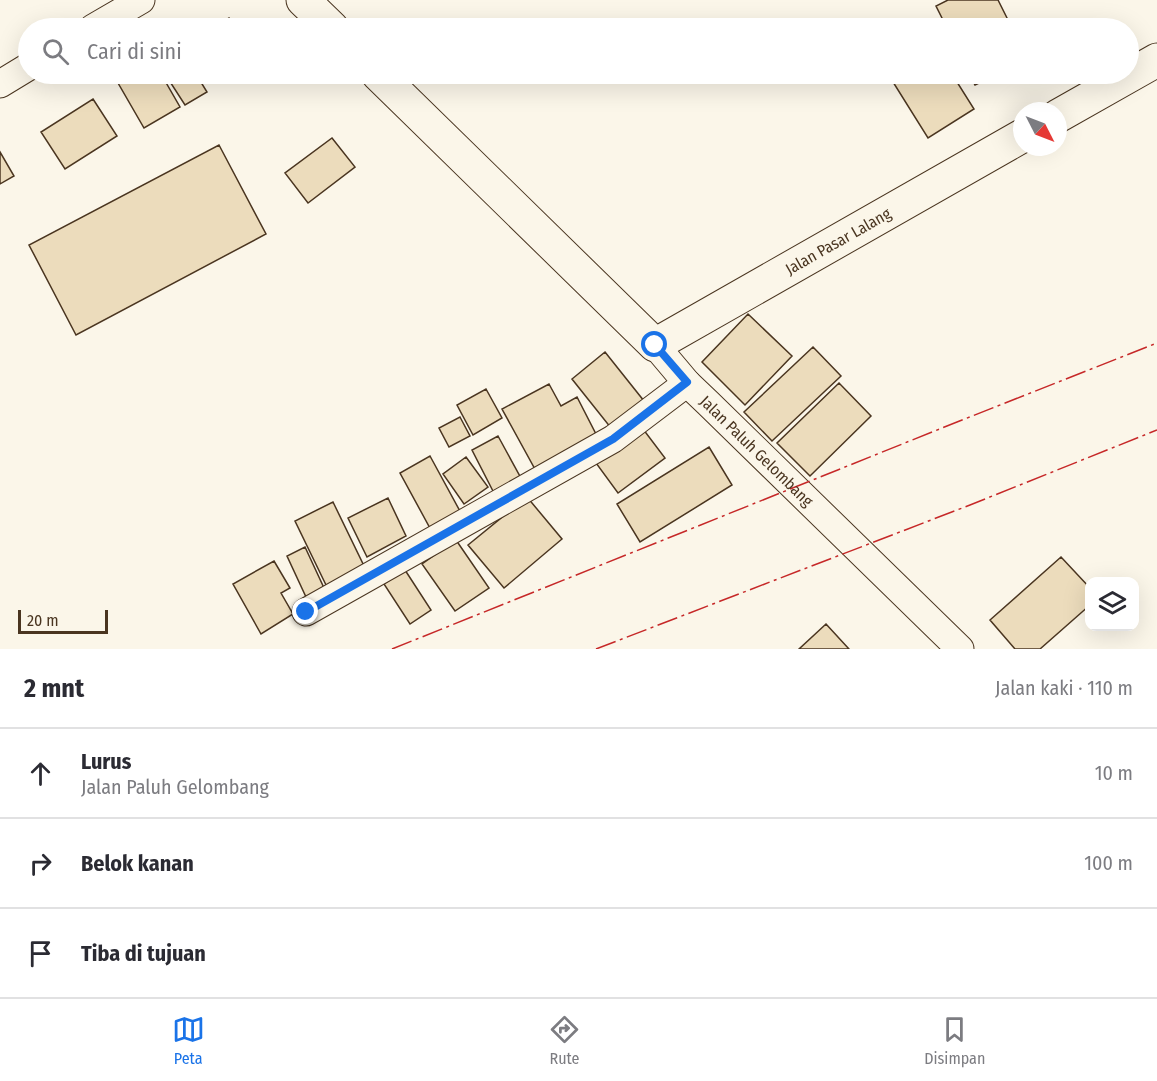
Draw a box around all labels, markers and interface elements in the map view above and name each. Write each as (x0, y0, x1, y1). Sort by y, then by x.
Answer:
search box (18, 18, 1139, 84)
icon: search (39, 35, 72, 68)
text: Cari di sini (87, 38, 182, 65)
north arrow (1013, 102, 1067, 156)
street label: Jalan Pasar Lalang (782, 204, 895, 279)
route start (641, 331, 667, 357)
street label: Jalan Paluh Gelombang (696, 392, 817, 511)
map controls (1085, 577, 1139, 631)
button: layers (1085, 577, 1139, 631)
route end (292, 598, 318, 624)
scale bar (18, 607, 108, 634)
text: 20 m (27, 611, 58, 630)
text: 2 mnt (24, 673, 84, 704)
text: Jalan kaki · 110 m (995, 676, 1133, 700)
text: Lurus (81, 748, 131, 775)
icon: ahead (24, 757, 57, 790)
text: 10 m (1095, 761, 1133, 785)
text: Jalan Paluh Gelombang (81, 775, 269, 799)
icon: right (24, 847, 57, 880)
text: Belok kanan (81, 850, 194, 877)
text: 100 m (1084, 851, 1133, 875)
icon: arrive (24, 937, 57, 970)
text: Tiba di tujuan (81, 940, 206, 967)
tab: Peta (172, 1013, 205, 1068)
tab: Rute (548, 1013, 581, 1068)
tab: Disimpan (924, 1013, 985, 1068)

